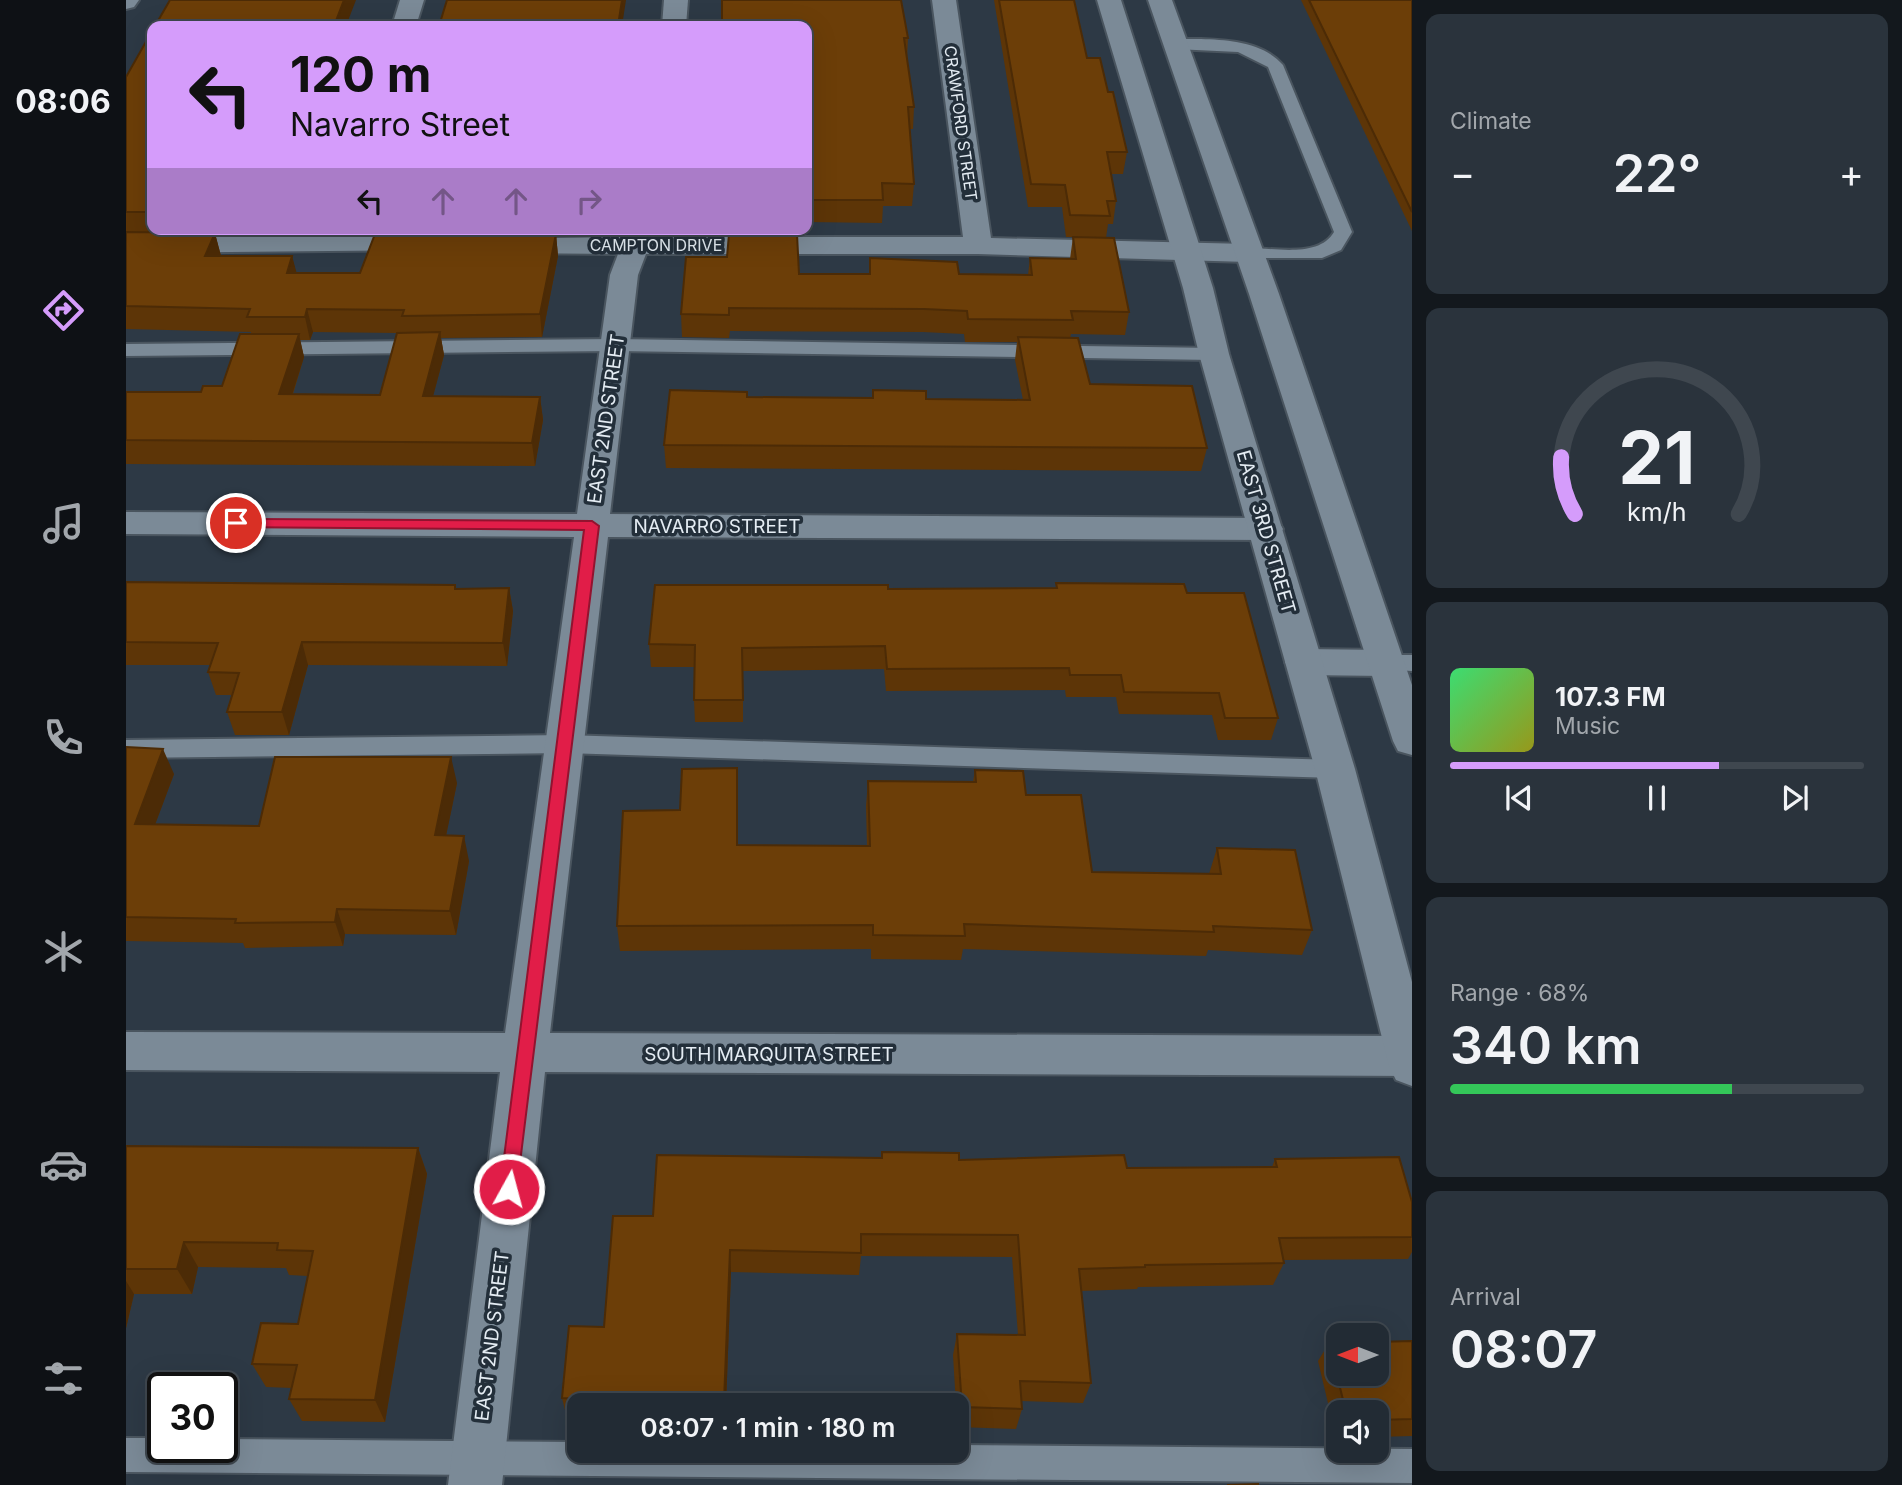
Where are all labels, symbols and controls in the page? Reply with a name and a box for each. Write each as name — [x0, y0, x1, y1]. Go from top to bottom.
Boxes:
street label: CRAWFORD STREET — [940, 44, 982, 202]
text: 120 m — [290, 45, 431, 104]
icon: left — [175, 49, 266, 140]
text: 08:06 — [15, 82, 111, 121]
text: Navarro Street — [290, 105, 510, 144]
text: Climate — [1450, 107, 1532, 135]
text: 22° — [1613, 142, 1701, 205]
text: − — [1450, 150, 1475, 196]
text: + — [1839, 150, 1864, 196]
icon: left — [351, 182, 389, 220]
icon: ahead — [424, 182, 462, 220]
icon: ahead — [497, 182, 535, 220]
icon: right — [570, 182, 608, 220]
street label: CAMPTON DRIVE — [590, 235, 722, 255]
icon: directions — [39, 286, 88, 335]
street label: EAST 2ND STREET — [583, 333, 629, 505]
text: 21 — [1618, 414, 1696, 503]
street label: EAST 3RD STREET — [1232, 448, 1300, 616]
pin — [206, 493, 266, 553]
text: km/h — [1627, 497, 1687, 527]
icon: music — [39, 499, 88, 548]
icon: arrive — [217, 504, 255, 542]
street label: NAVARRO STREET — [633, 515, 801, 538]
text: 107.3 FM — [1555, 681, 1666, 712]
text: Music — [1555, 712, 1620, 740]
icon: phone — [39, 713, 88, 762]
icon: previous — [1500, 779, 1538, 817]
icon: pause — [1638, 779, 1676, 817]
icon: next — [1776, 779, 1814, 817]
icon: climate — [39, 927, 88, 976]
text: Range · 68% — [1450, 979, 1589, 1007]
text: 340 km — [1450, 1014, 1642, 1077]
street label: SOUTH MARQUITA STREET — [644, 1043, 894, 1066]
icon: car — [39, 1140, 88, 1189]
position arrow — [472, 1152, 546, 1226]
street label: EAST 2ND STREET — [470, 1250, 514, 1422]
text: Arrival — [1450, 1283, 1521, 1311]
text: 08:07 — [1450, 1318, 1597, 1381]
north arrow — [1326, 1323, 1390, 1386]
map controls — [1326, 1323, 1389, 1463]
icon: filters — [39, 1354, 88, 1403]
speed limit sign: 30 — [147, 1372, 238, 1463]
button: sound — [1326, 1400, 1389, 1463]
text: 08:07 · 1 min · 180 m — [641, 1412, 895, 1443]

